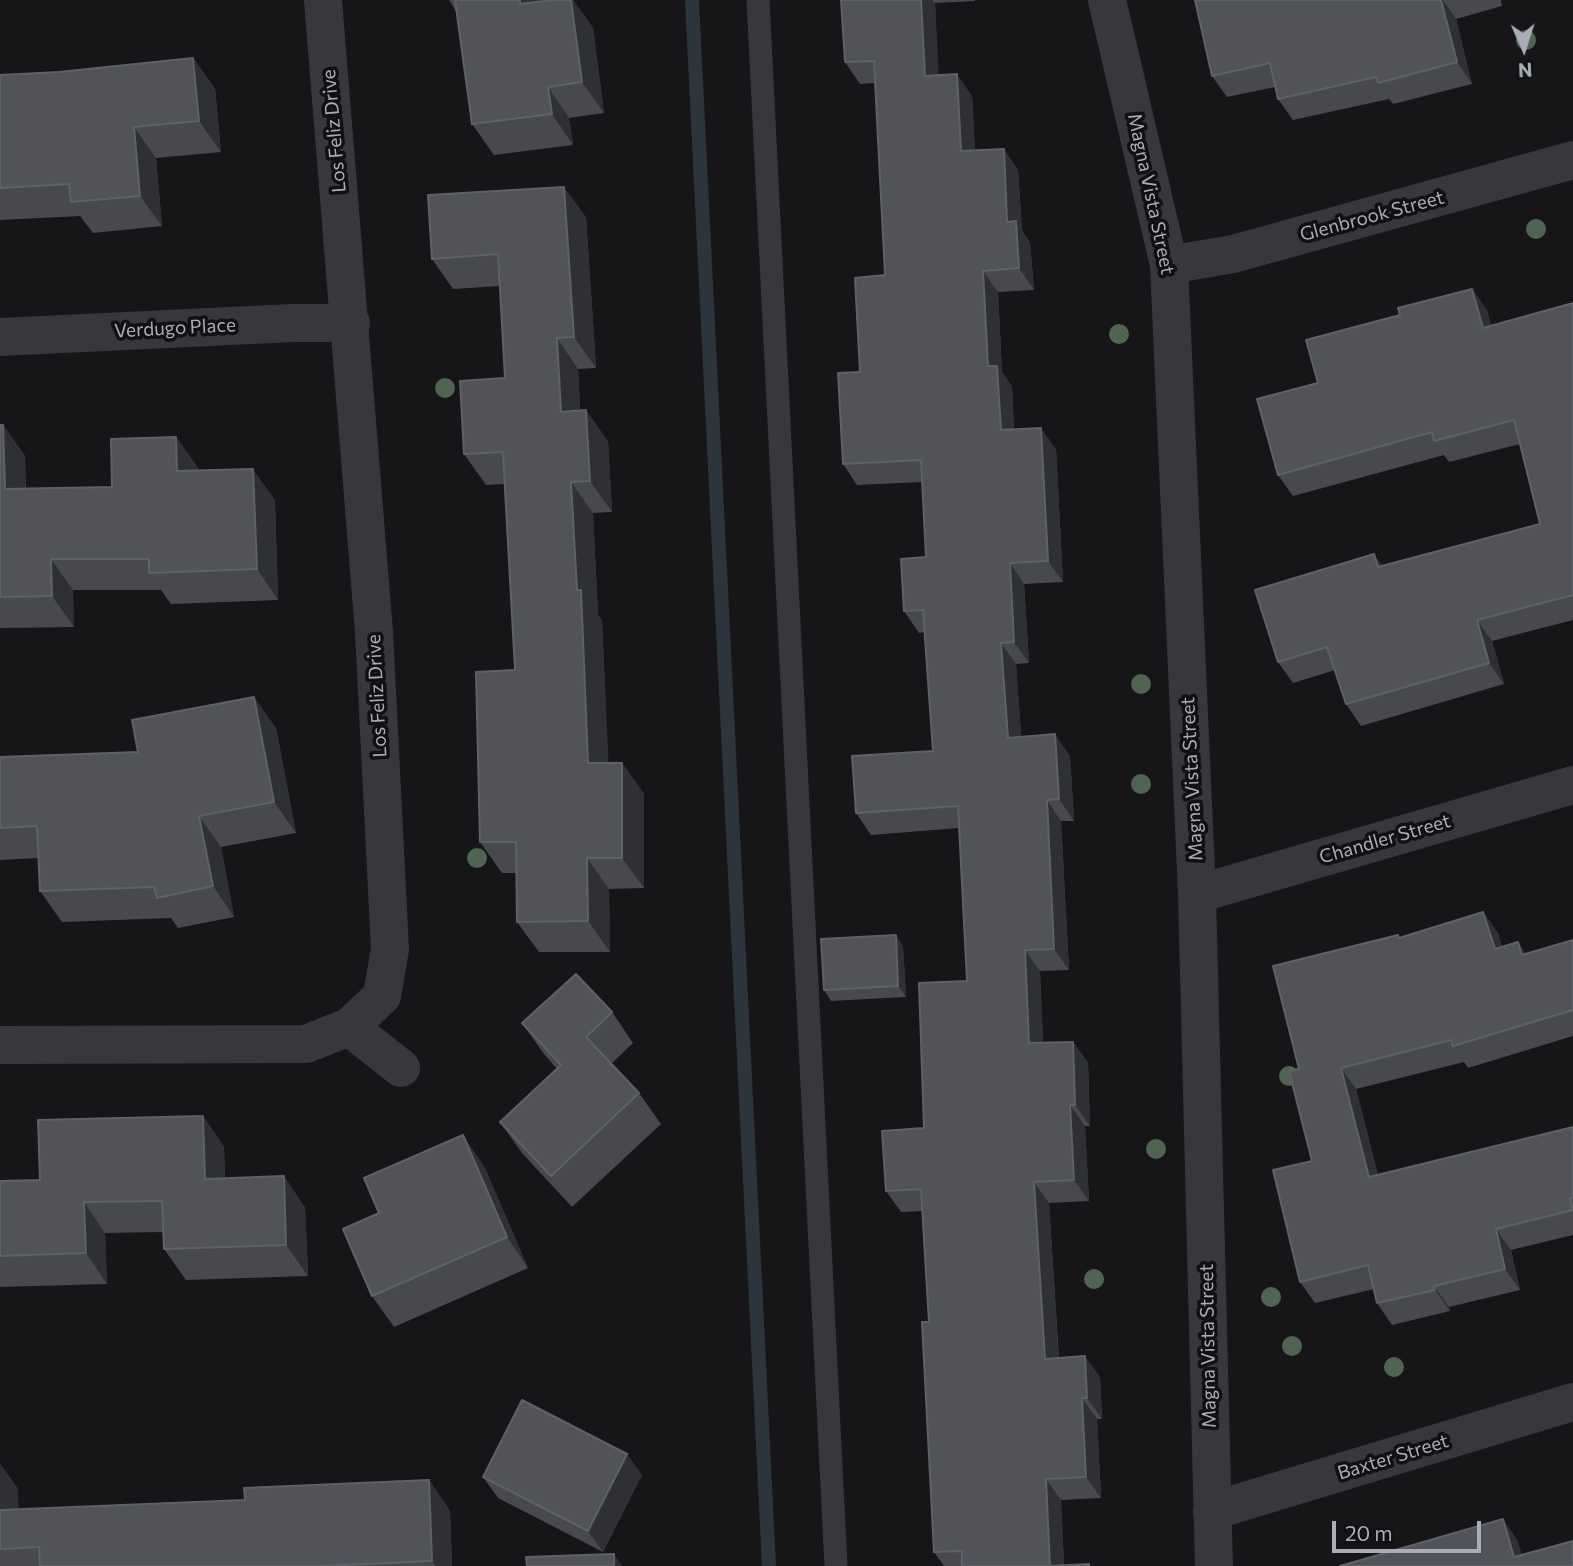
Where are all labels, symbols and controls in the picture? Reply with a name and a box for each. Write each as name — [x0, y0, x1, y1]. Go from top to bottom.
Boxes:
north arrow — [1489, 14, 1559, 84]
text: N — [1517, 59, 1533, 82]
street label: Los Feliz Drive — [317, 68, 351, 194]
street label: Magna Vista Street — [1123, 111, 1179, 277]
street label: Glenbrook Street — [1297, 186, 1447, 246]
street label: Verdugo Place — [114, 313, 236, 343]
street label: Los Feliz Drive — [362, 634, 392, 758]
street label: Magna Vista Street — [1176, 696, 1208, 862]
street label: Chandler Street — [1317, 809, 1453, 869]
street label: Magna Vista Street — [1195, 1264, 1221, 1428]
street label: Baxter Street — [1335, 1429, 1451, 1485]
scale bar — [1335, 1506, 1484, 1550]
text: 20 m — [1345, 1520, 1393, 1545]

